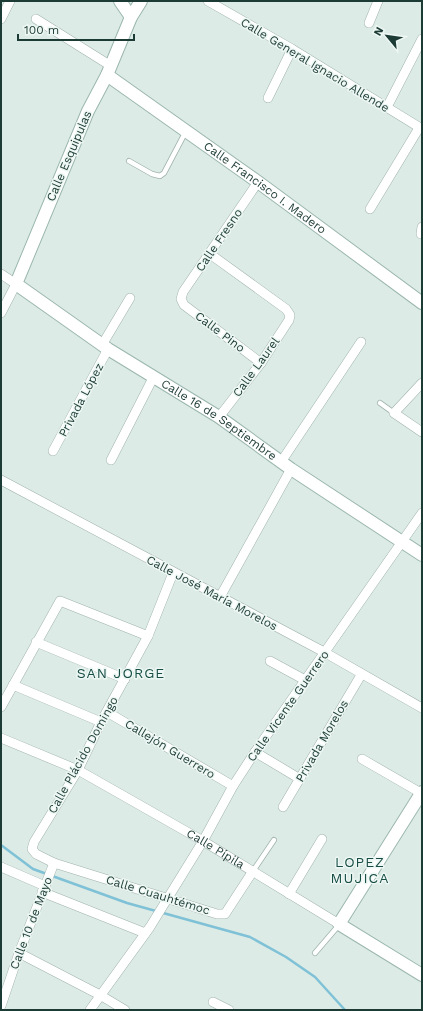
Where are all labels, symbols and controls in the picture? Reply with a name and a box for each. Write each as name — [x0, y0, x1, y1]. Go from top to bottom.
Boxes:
street label: Calle General Ignacio Allende — [238, 15, 392, 115]
scale bar — [18, 16, 134, 42]
north arrow — [367, 16, 407, 56]
text: 100 m — [24, 23, 59, 37]
text: N — [371, 25, 386, 38]
street label: Calle Esquipulas — [44, 109, 94, 203]
street label: Calle Francisco I. Madero — [201, 139, 329, 237]
street label: Calle Fresno — [193, 206, 245, 274]
street label: Calle Pino — [192, 309, 248, 355]
street label: Calle Laurel — [230, 334, 282, 399]
street label: Privada López — [56, 361, 106, 439]
street label: Calle 16 de Septiembre — [159, 376, 279, 463]
street label: Calle José María Morelos — [144, 553, 280, 633]
street label: Calle Vicente Guerrero — [244, 648, 332, 764]
district label: SAN JORGE — [77, 665, 165, 681]
street label: Calle Plácido Domingo — [45, 694, 121, 816]
street label: Privada Morelos — [293, 697, 351, 785]
street label: Callejón Guerrero — [122, 717, 218, 781]
street label: Calle Pípila — [184, 826, 247, 872]
district label: LOPEZ MUJICA — [331, 854, 389, 886]
street label: Calle Cuauhtémoc — [104, 873, 212, 918]
street label: Calle 10 de Mayo — [7, 875, 55, 971]

